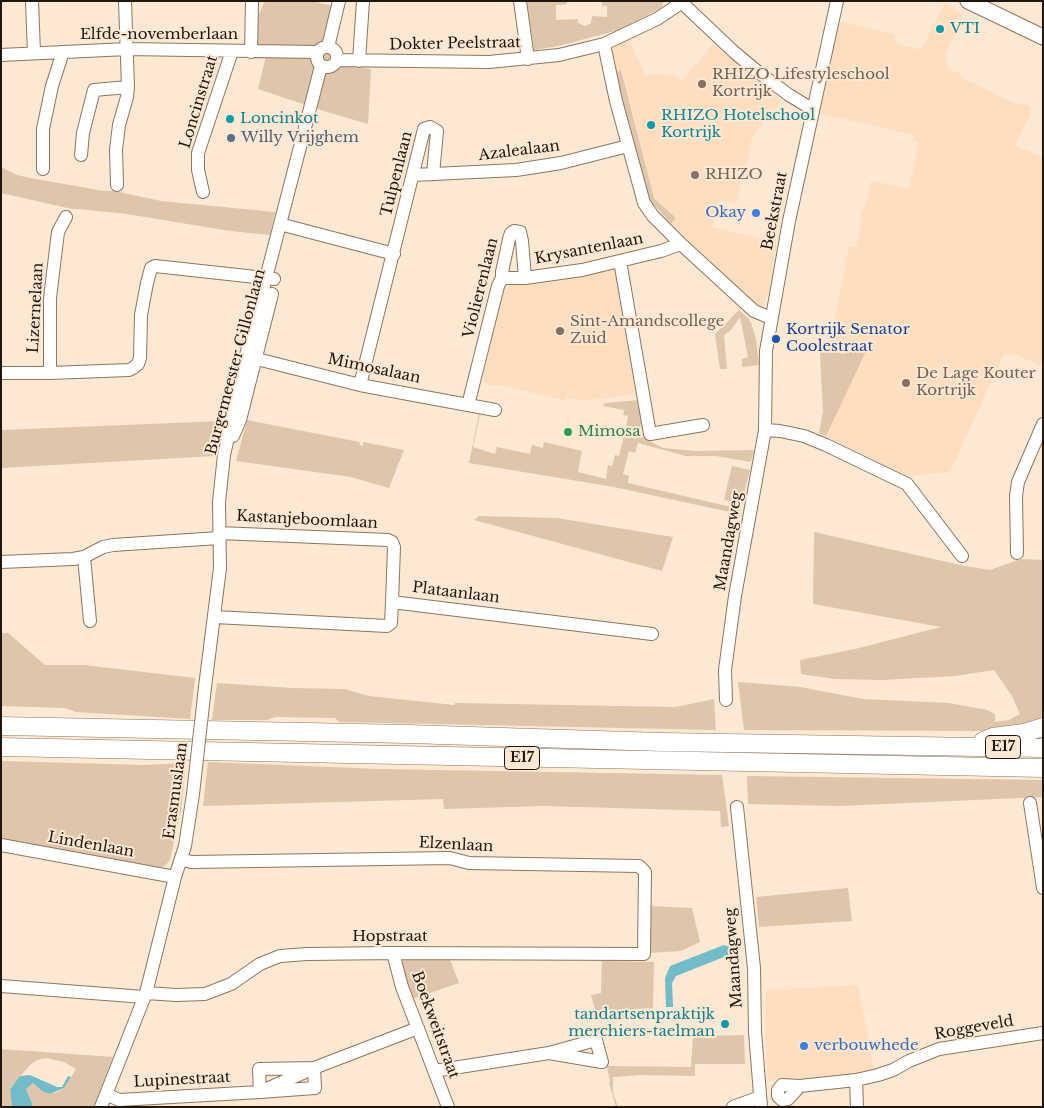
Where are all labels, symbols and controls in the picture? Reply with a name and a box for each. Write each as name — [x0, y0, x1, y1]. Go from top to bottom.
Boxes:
place label: VTI — [950, 20, 980, 38]
marker: VTI — [934, 23, 946, 35]
street label: Elfde-novemberlaan — [80, 26, 238, 44]
street label: Dokter Peelstraat — [389, 34, 521, 54]
street label: Loncinstraat — [176, 53, 222, 151]
place label: RHIZO Lifestyleschool Kortrijk — [712, 66, 890, 101]
marker: RHIZO Lifestyleschool Kortrijk — [696, 78, 708, 90]
place label: RHIZO Hotelschool Kortrijk — [661, 107, 815, 142]
place label: Loncinkot — [240, 110, 319, 128]
marker: Loncinkot — [224, 113, 236, 125]
marker: RHIZO Hotelschool Kortrijk — [645, 119, 657, 131]
place label: Willy Vrijghem — [241, 129, 359, 147]
street label: Tulpenlaan — [378, 130, 416, 218]
marker: Willy Vrijghem — [225, 132, 237, 144]
street label: Azalealaan — [477, 137, 561, 165]
place label: RHIZO — [705, 166, 763, 184]
marker: RHIZO — [689, 169, 701, 181]
street label: Beekstraat — [759, 170, 791, 252]
place label: Okay — [705, 204, 746, 222]
marker: Okay — [750, 207, 762, 219]
street label: Krysantenlaan — [533, 230, 645, 268]
street label: Violierenlaan — [460, 236, 502, 340]
street label: Lizernelaan — [25, 262, 47, 354]
street label: Burgemeester Gillonlaan — [202, 267, 270, 457]
place label: Sint-Amandscollege Zuid — [570, 313, 724, 348]
place label: Kortrijk Senator Coolestraat — [786, 321, 910, 356]
marker: Sint-Amandscollege Zuid — [554, 325, 566, 337]
marker: Kortrijk Senator Coolestraat — [770, 333, 782, 345]
street label: Mimosalaan — [326, 350, 422, 388]
place label: De Lage Kouter Kortrijk — [916, 365, 1036, 400]
marker: De Lage Kouter Kortrijk — [900, 377, 912, 389]
place label: Mimosa — [578, 423, 640, 441]
marker: Mimosa — [562, 426, 574, 438]
street label: Maandagweg — [711, 490, 747, 592]
street label: Kastanjeboomlaan — [236, 507, 378, 533]
street label: Plataanlaan — [411, 579, 501, 607]
road number: E17 — [986, 736, 1020, 759]
street label: Erasmuslaan — [160, 741, 192, 841]
road number: E17 — [504, 746, 540, 770]
street label: Lindenlaan — [46, 829, 136, 861]
street label: Elzenlaan — [418, 834, 494, 856]
street label: Maandagweg — [722, 907, 746, 1009]
street label: Hopstraat — [352, 928, 428, 946]
street label: Boekweitstraat — [407, 969, 463, 1081]
place label: tandartsenpraktijk merchiers-taelman — [568, 1006, 715, 1041]
street label: Roggeveld — [933, 1012, 1015, 1044]
marker: tandartsenpraktijk merchiers-taelman — [719, 1018, 731, 1030]
place label: verbouwhede — [814, 1037, 919, 1055]
marker: verbouwhede — [798, 1040, 810, 1052]
street label: Lupinestraat — [133, 1068, 231, 1092]

